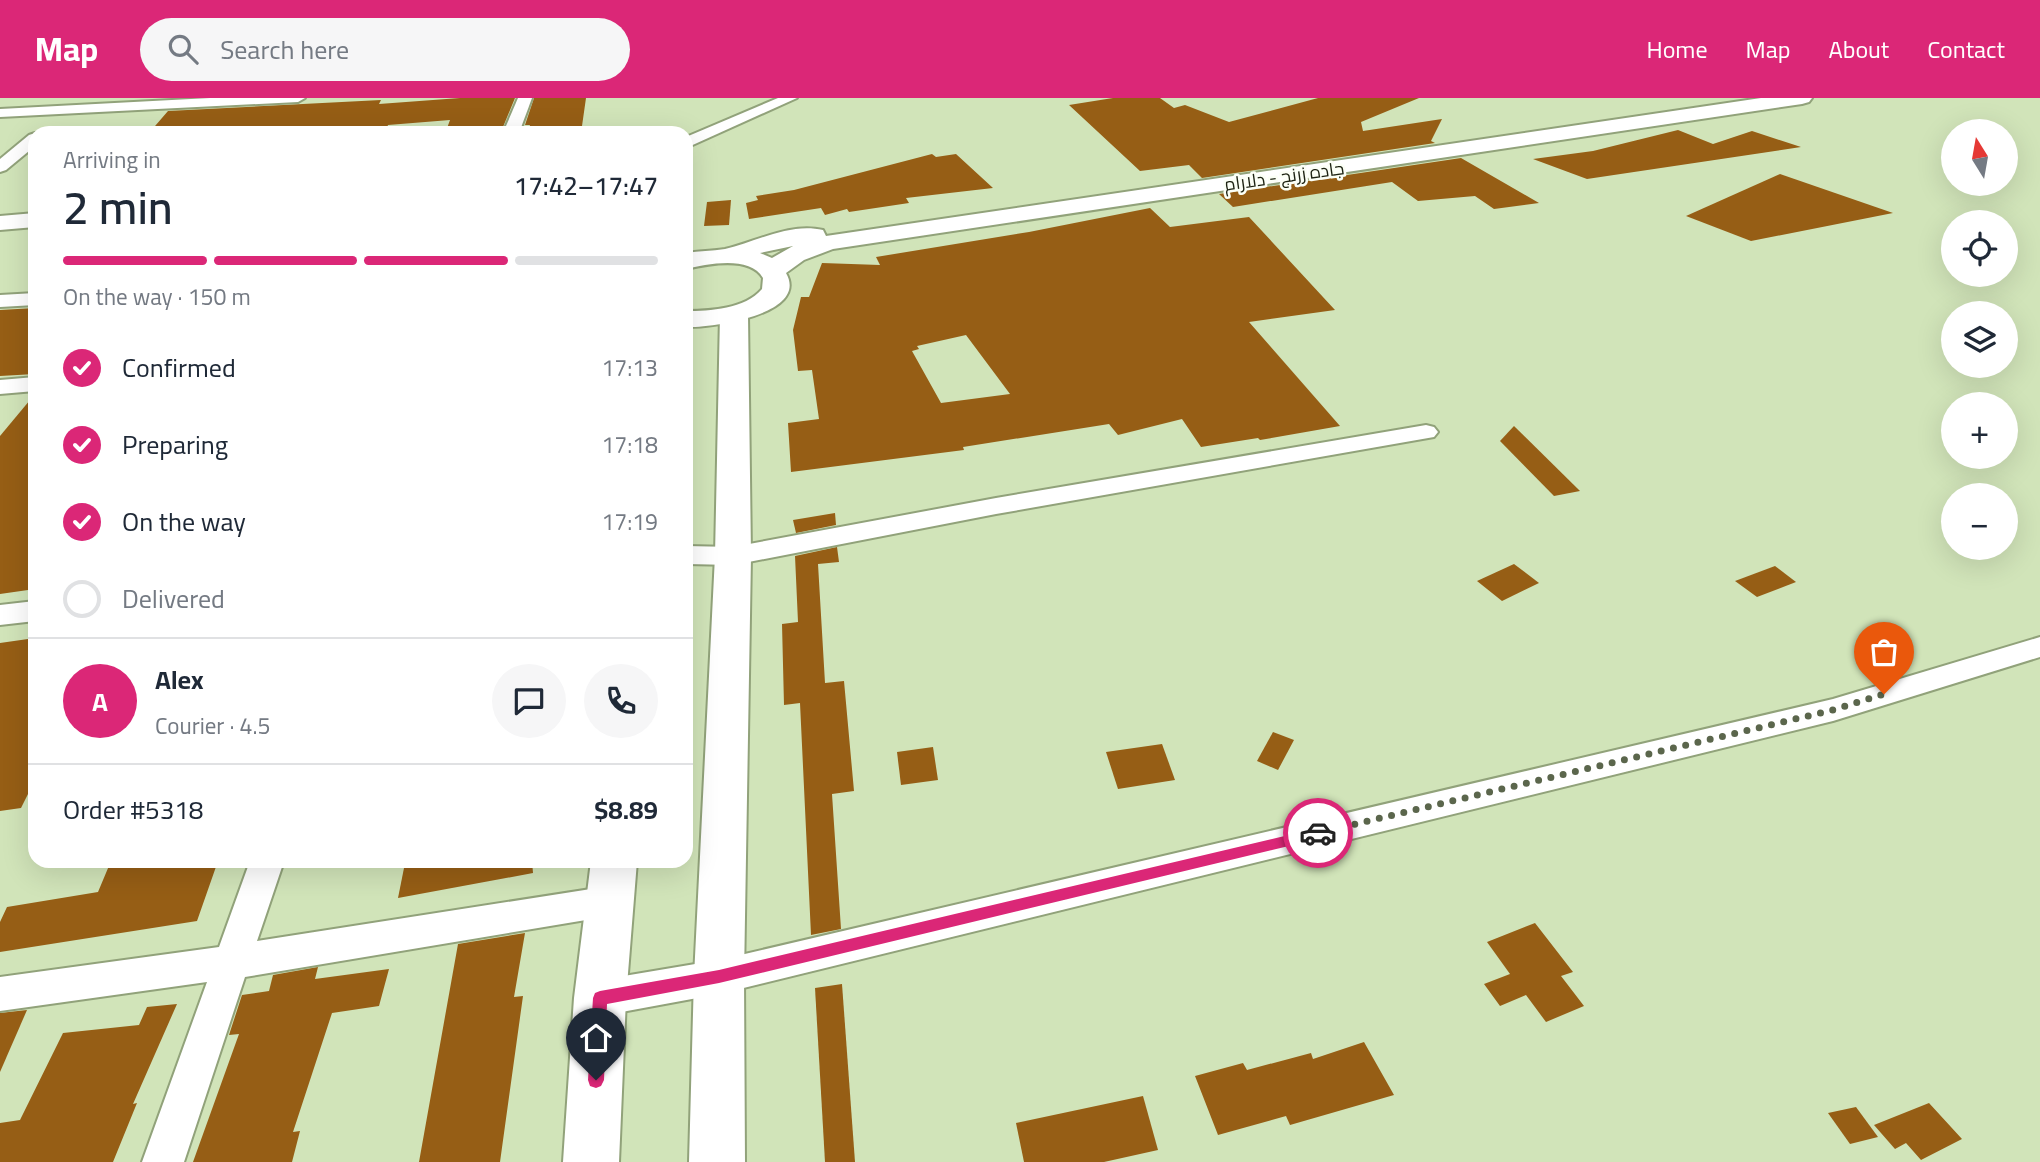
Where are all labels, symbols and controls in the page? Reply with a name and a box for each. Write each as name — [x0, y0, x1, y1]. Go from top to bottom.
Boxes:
text: Map — [35, 18, 98, 80]
search box — [140, 18, 630, 81]
text: Search here — [220, 25, 349, 74]
text: Home — [1647, 27, 1708, 72]
text: Map — [1746, 27, 1790, 72]
text: About — [1828, 27, 1889, 72]
text: Contact — [1927, 27, 2005, 72]
icon: search — [164, 30, 202, 68]
north arrow — [1941, 119, 2018, 196]
map controls — [1941, 119, 2018, 560]
text: Arriving in — [63, 138, 161, 181]
street label: جاده زرنج - دلارام — [1222, 151, 1346, 201]
text: 17:42–17:47 — [514, 161, 658, 210]
text: 2 min — [63, 164, 173, 250]
button: locate — [1941, 210, 2018, 287]
text: On the way · 150 m — [63, 275, 251, 318]
button: layers — [1941, 301, 2018, 378]
text: Confirmed — [122, 343, 236, 392]
text: 17:13 — [601, 346, 658, 389]
icon: check — [63, 349, 101, 387]
button: + — [1941, 392, 2018, 469]
text: Preparing — [122, 420, 228, 469]
text: 17:18 — [601, 423, 658, 466]
icon: check — [63, 426, 101, 464]
button: − — [1941, 483, 2018, 560]
text: On the way — [122, 497, 246, 546]
text: 17:19 — [601, 500, 658, 543]
icon: check — [63, 503, 101, 541]
text: Delivered — [122, 574, 225, 623]
pin — [1854, 622, 1914, 694]
icon: bag — [1865, 633, 1903, 671]
text: Alex — [155, 655, 204, 704]
button: chat — [492, 664, 566, 738]
button: phone — [584, 664, 658, 738]
text: A — [92, 677, 108, 726]
text: Courier · 4.5 — [155, 704, 270, 747]
text: Order #5318 — [63, 785, 203, 834]
text: $8.89 — [594, 785, 658, 834]
courier — [1283, 798, 1353, 868]
icon: car — [1299, 814, 1337, 852]
pin — [566, 1008, 626, 1080]
icon: home — [577, 1019, 615, 1057]

